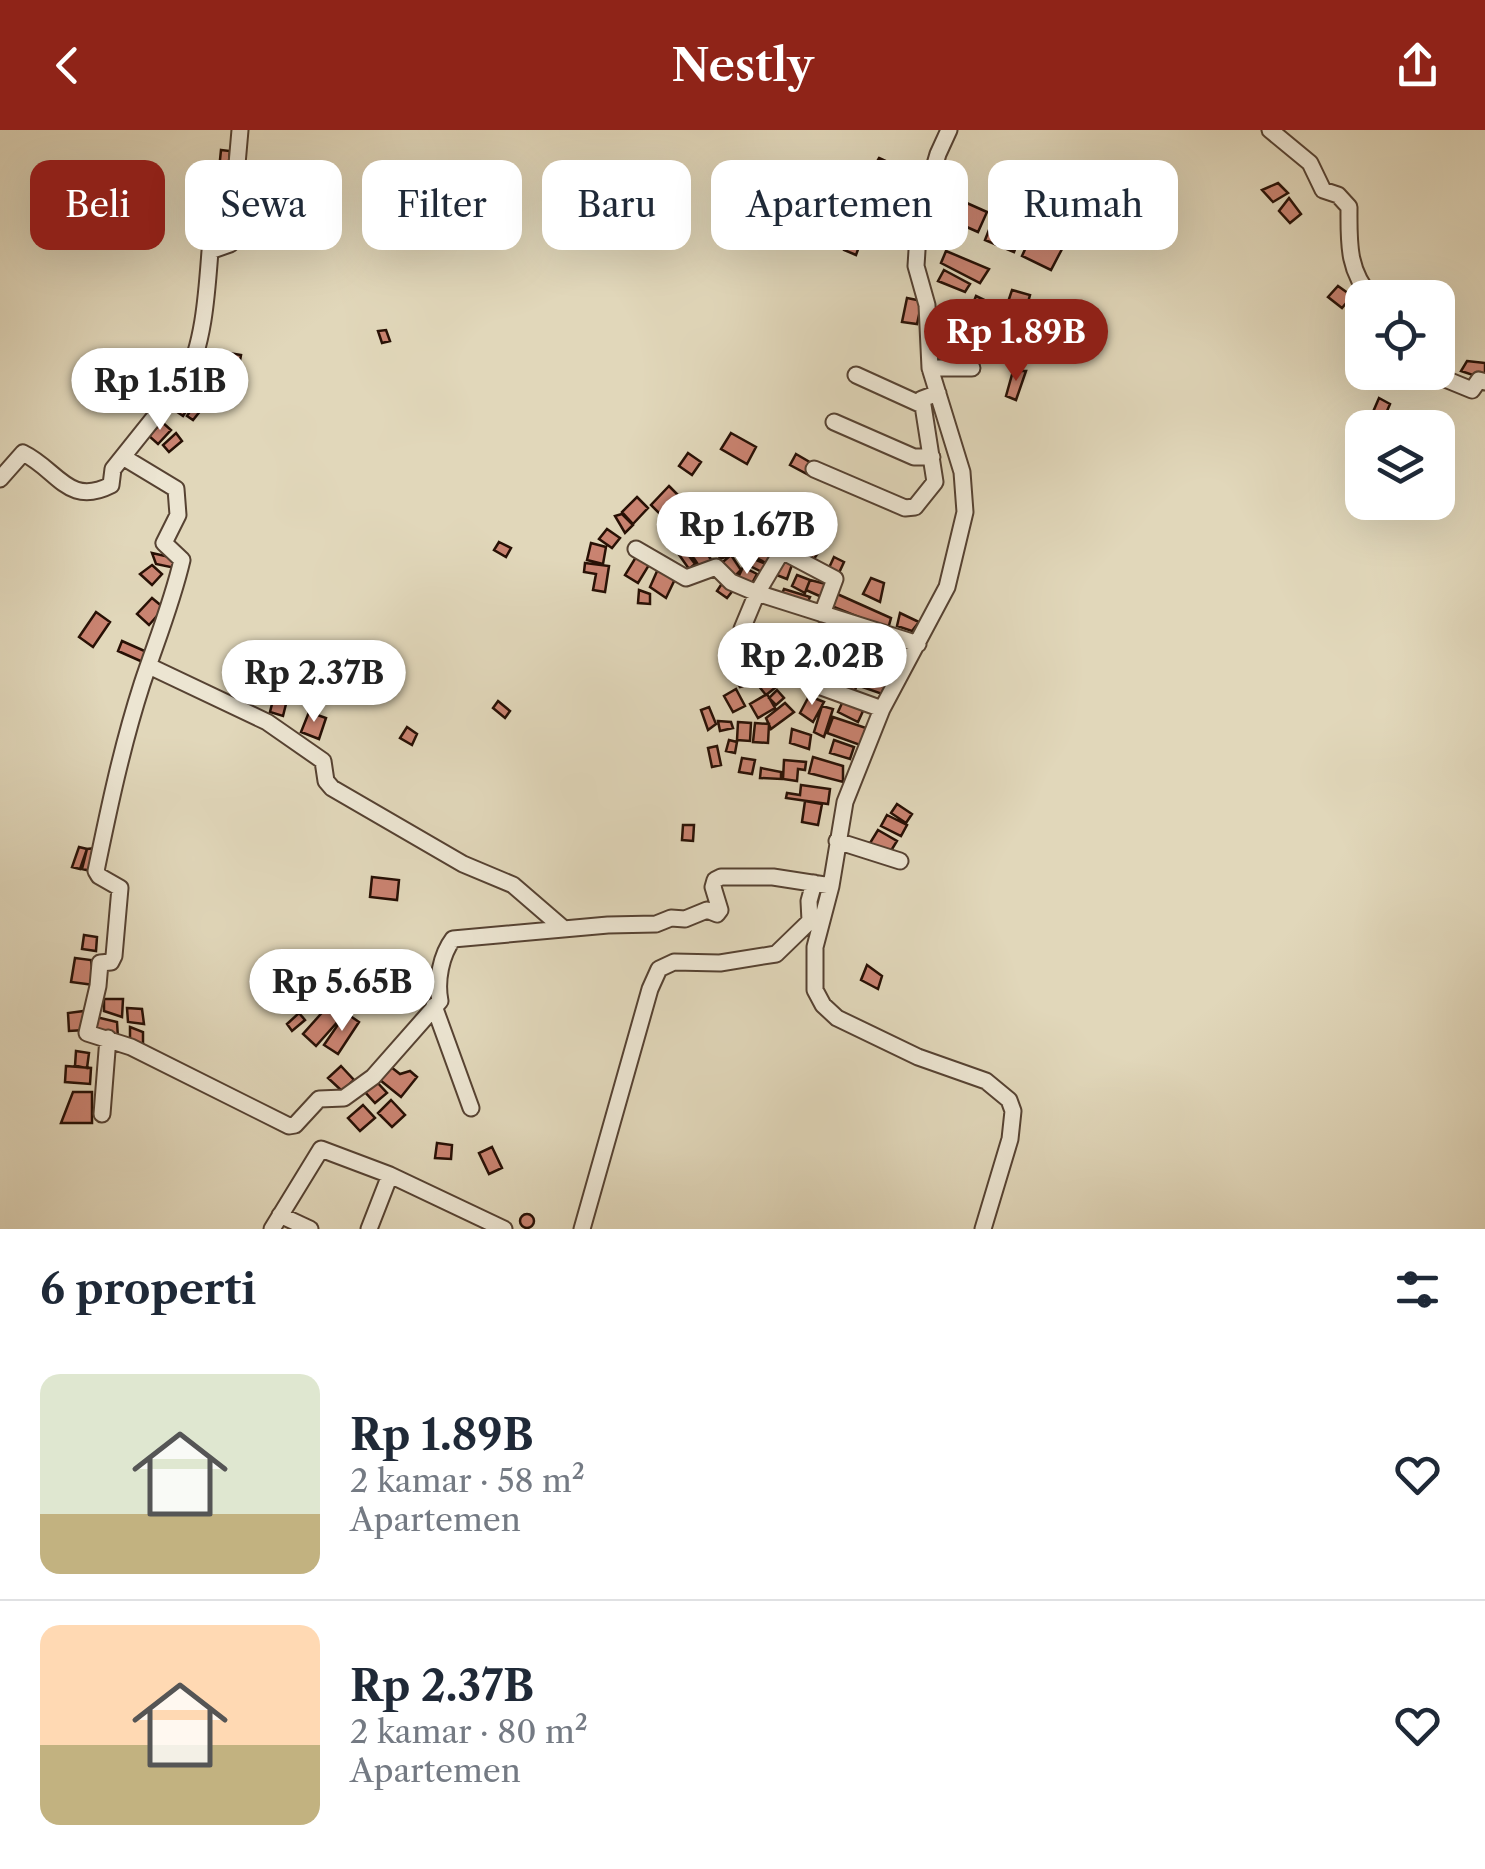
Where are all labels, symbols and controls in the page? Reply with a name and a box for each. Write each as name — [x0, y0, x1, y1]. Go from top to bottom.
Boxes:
text: Nestly — [671, 37, 814, 93]
icon: back — [40, 38, 95, 93]
icon: share — [1390, 38, 1445, 93]
chip: Beli — [30, 160, 165, 250]
chip: Sewa — [185, 160, 342, 250]
chip: Filter — [362, 160, 522, 250]
chip: Baru — [542, 160, 691, 250]
chip: Apartemen — [711, 160, 968, 250]
chip: Rumah — [988, 160, 1178, 250]
map controls — [1345, 280, 1455, 520]
button: locate — [1345, 280, 1455, 390]
pin: Rp 1.89B — [913, 299, 1119, 384]
text: Rp 1.89B — [946, 312, 1086, 351]
pin: Rp 1.51B — [57, 348, 263, 433]
text: Rp 1.51B — [93, 361, 227, 400]
button: layers — [1345, 410, 1455, 520]
pin: Rp 1.67B — [644, 492, 850, 577]
text: Rp 1.67B — [679, 505, 815, 544]
pin: Rp 2.02B — [709, 623, 915, 708]
text: Rp 2.02B — [740, 636, 884, 675]
pin: Rp 2.37B — [211, 640, 417, 725]
text: Rp 2.37B — [244, 653, 384, 692]
pin: Rp 5.65B — [239, 949, 445, 1034]
text: Rp 5.65B — [271, 962, 413, 1001]
icon: filters — [1390, 1262, 1445, 1317]
text: 6 properti — [40, 1263, 256, 1315]
text: Rp 1.89B — [350, 1409, 534, 1461]
icon: home — [120, 1414, 240, 1534]
icon: heart — [1390, 1447, 1445, 1502]
text: 2 kamar · 58 m² — [350, 1461, 585, 1500]
text: Apartemen — [350, 1500, 521, 1539]
text: Rp 2.37B — [350, 1660, 534, 1712]
icon: home — [120, 1665, 240, 1785]
icon: heart — [1390, 1698, 1445, 1753]
text: 2 kamar · 80 m² — [350, 1712, 588, 1751]
text: Apartemen — [350, 1751, 521, 1790]

